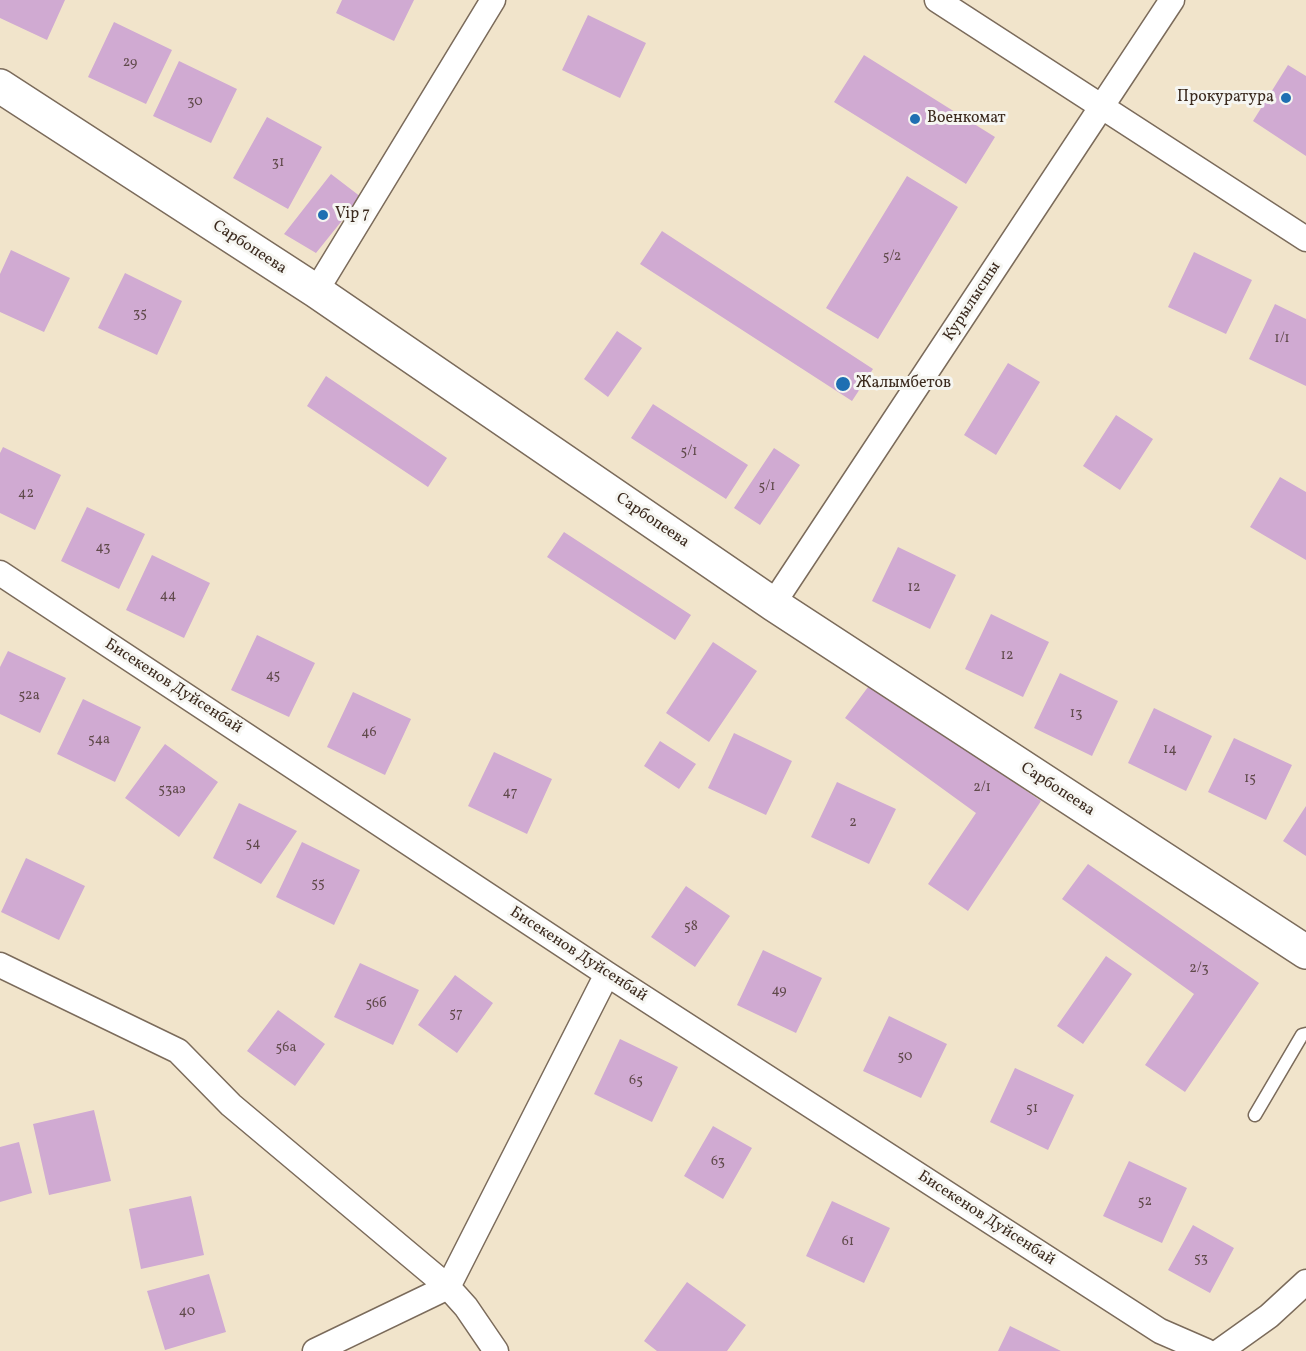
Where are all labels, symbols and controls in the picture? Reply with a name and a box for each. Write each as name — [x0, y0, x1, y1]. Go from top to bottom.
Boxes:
house number: 29 — [123, 55, 137, 71]
place label: Прокуратура — [1177, 88, 1274, 108]
marker: Прокуратура — [1279, 91, 1293, 105]
house number: 30 — [187, 94, 203, 110]
place label: Военкомат — [927, 109, 1006, 129]
marker: Военкомат — [908, 112, 922, 126]
house number: 31 — [272, 155, 284, 171]
place label: Vip 7 — [335, 205, 370, 225]
marker: Vip 7 — [316, 208, 330, 222]
street label: Сарбопеева — [208, 217, 290, 279]
house number: 5/2 — [883, 249, 901, 265]
street label: Курылысшы — [940, 259, 1006, 345]
house number: 35 — [133, 306, 147, 322]
house number: 1/1 — [1274, 331, 1290, 347]
place label: Жалымбетов — [856, 374, 951, 394]
marker: Жалымбетов — [834, 375, 852, 393]
house number: 5/1 — [681, 444, 697, 460]
house number: 5/1 — [759, 479, 775, 495]
house number: 42 — [18, 486, 34, 502]
street label: Сарбопеева — [612, 489, 692, 553]
house number: 43 — [96, 540, 110, 556]
house number: 12 — [908, 580, 920, 596]
house number: 44 — [160, 588, 176, 604]
street label: Бисекенов Дуйсенбай — [101, 635, 245, 739]
house number: 12 — [1001, 648, 1013, 664]
house number: 45 — [266, 668, 280, 684]
house number: 52а — [18, 688, 40, 704]
house number: 13 — [1070, 706, 1082, 722]
house number: 46 — [361, 725, 377, 741]
house number: 54а — [88, 732, 110, 748]
house number: 14 — [1163, 742, 1177, 758]
street label: Сарбопеева — [1016, 759, 1098, 821]
house number: 15 — [1244, 771, 1256, 787]
house number: 2/1 — [973, 780, 991, 796]
house number: 53аэ — [158, 782, 186, 798]
house number: 47 — [502, 785, 518, 801]
house number: 2 — [849, 815, 857, 831]
house number: 54 — [245, 836, 261, 852]
house number: 55 — [311, 876, 325, 892]
street label: Бисекенов Дуйсенбай — [506, 903, 650, 1007]
house number: 58 — [684, 919, 698, 935]
house number: 2/3 — [1189, 961, 1209, 977]
house number: 49 — [771, 983, 787, 999]
house number: 56б — [365, 996, 387, 1012]
house number: 57 — [449, 1006, 463, 1022]
house number: 56а — [276, 1040, 296, 1056]
house number: 50 — [898, 1049, 912, 1065]
house number: 65 — [629, 1073, 643, 1089]
house number: 51 — [1026, 1101, 1038, 1117]
house number: 63 — [711, 1154, 725, 1170]
street label: Бисекенов Дуйсенбай — [914, 1167, 1058, 1271]
house number: 52 — [1138, 1194, 1152, 1210]
house number: 61 — [842, 1234, 854, 1250]
house number: 53 — [1194, 1251, 1208, 1267]
house number: 40 — [179, 1304, 195, 1320]

